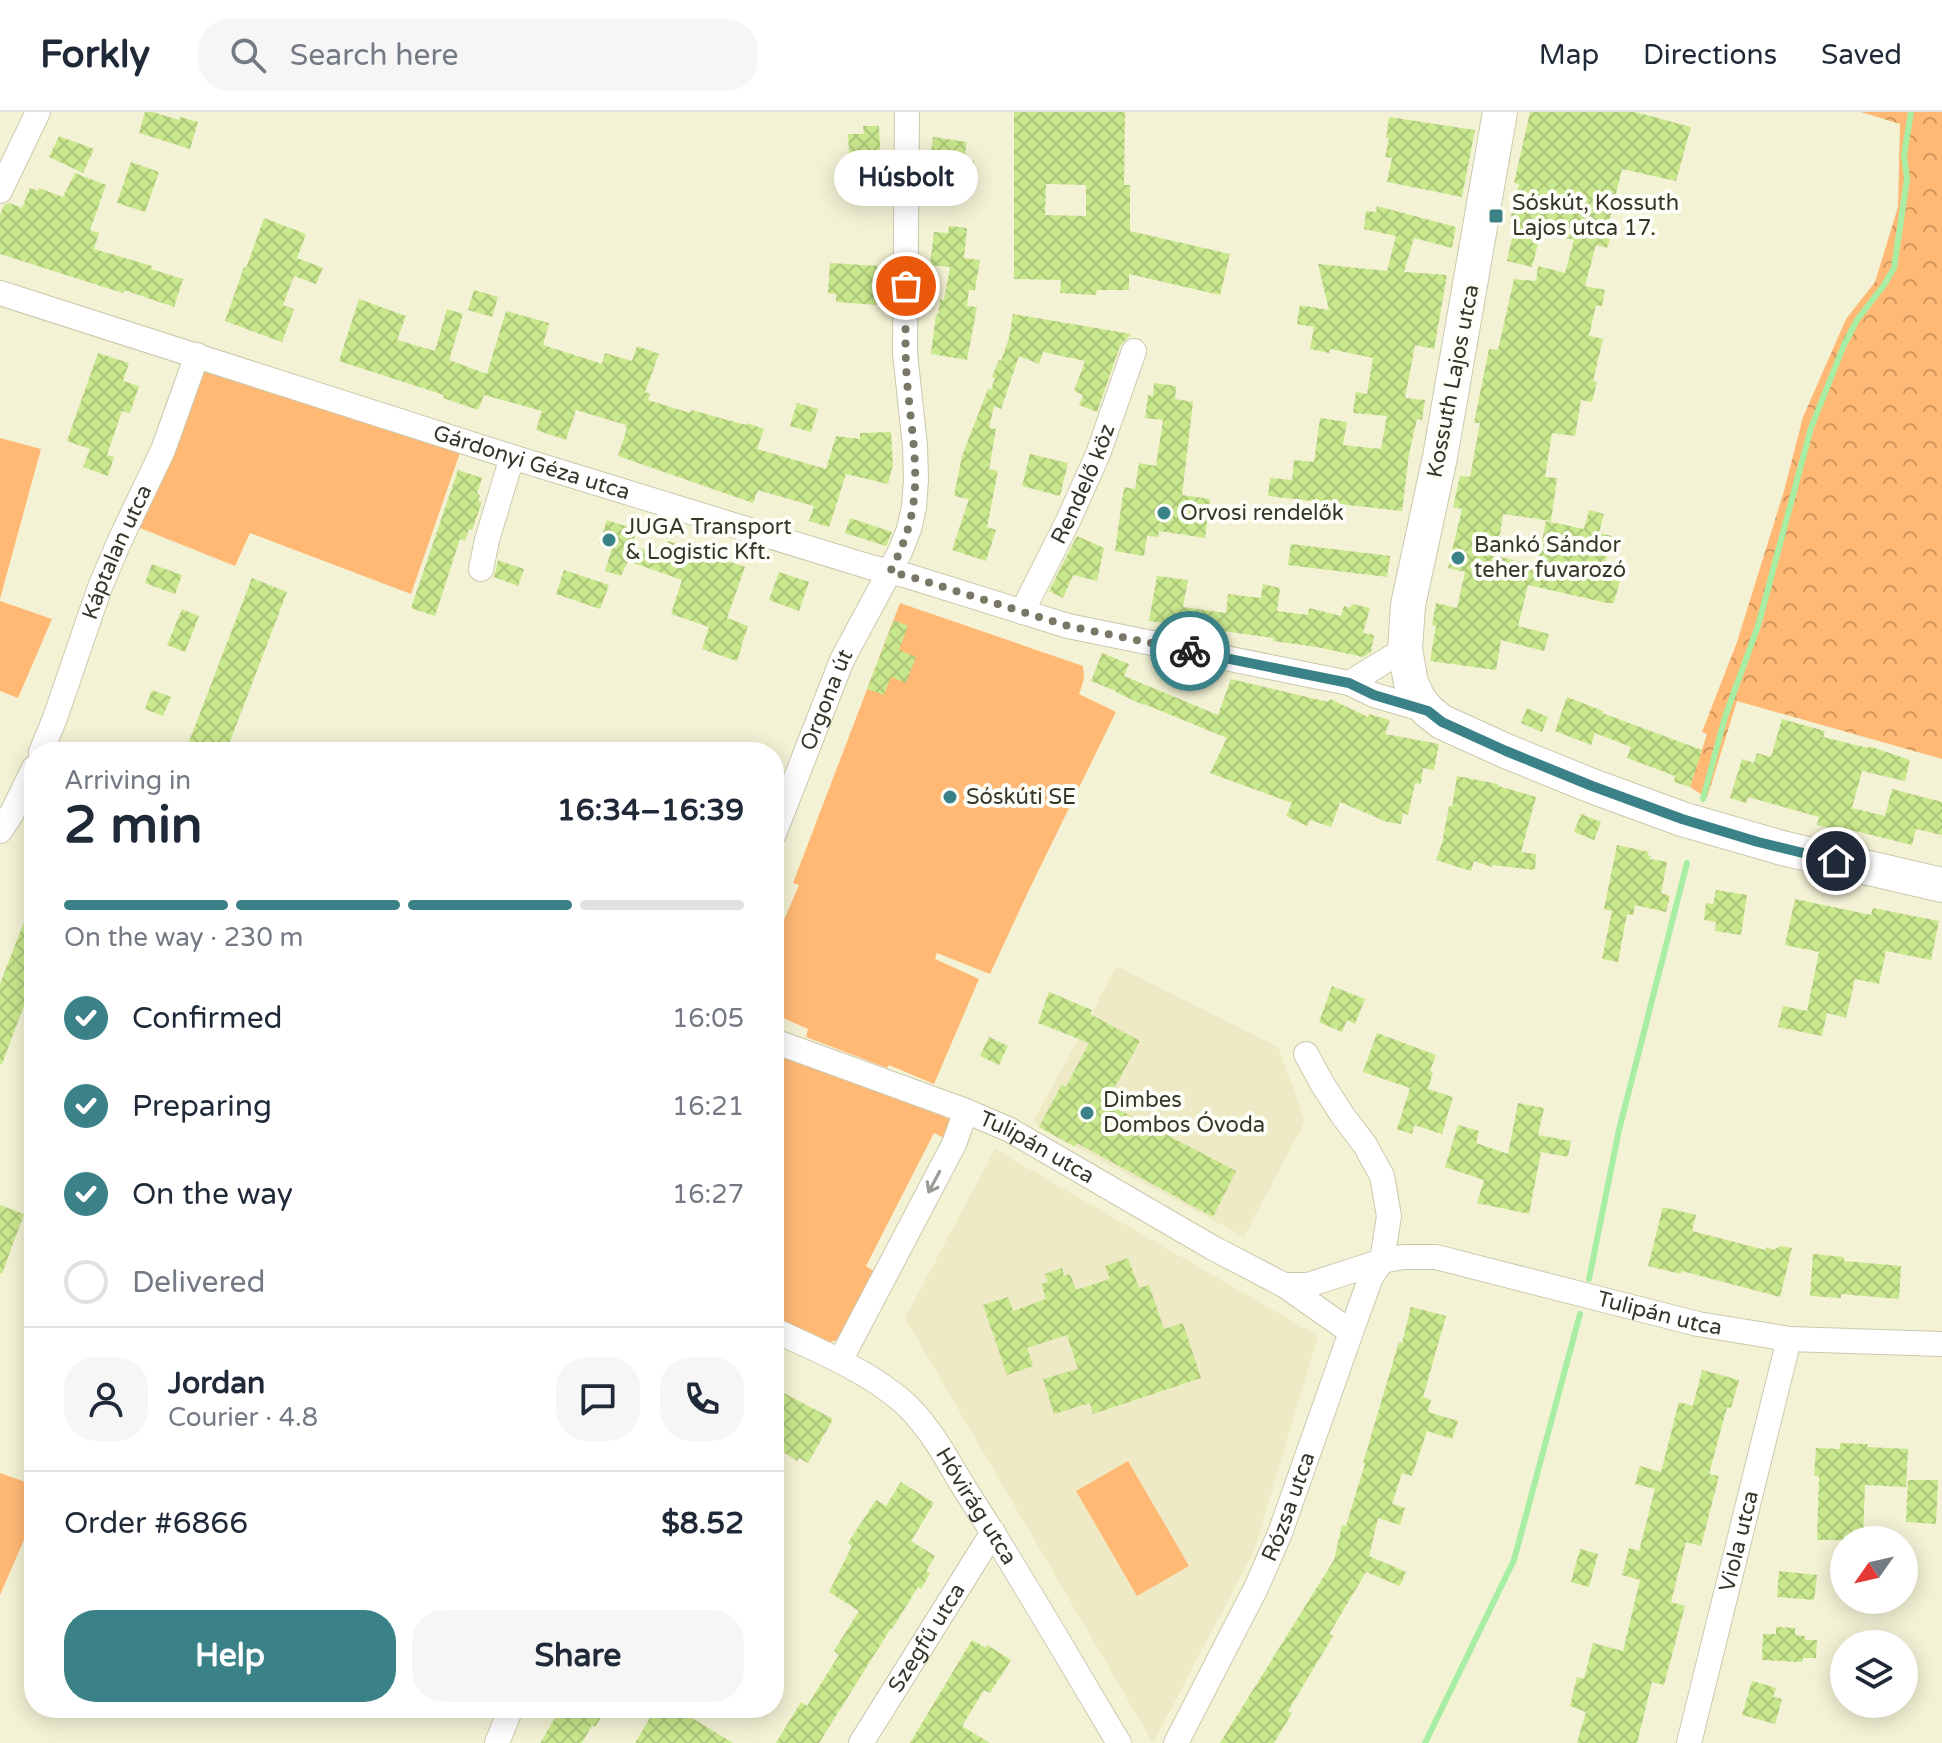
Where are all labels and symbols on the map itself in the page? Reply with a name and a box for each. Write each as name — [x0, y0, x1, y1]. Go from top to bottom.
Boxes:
callout: Húsbolt — [834, 150, 978, 206]
place label: Sóskút, Kossuth Lajos utca 17. — [1512, 190, 1679, 241]
marker: Sóskút, Kossuth Lajos utca 17. — [1487, 207, 1505, 225]
pin — [872, 252, 940, 320]
street label: Kossuth Lajos utca — [1422, 282, 1484, 480]
street label: Gárdonyi Géza utca — [430, 420, 633, 505]
street label: Rendelő köz — [1045, 420, 1120, 549]
street label: Káptalan utca — [77, 480, 158, 623]
place label: Orvosi rendelők — [1180, 500, 1344, 526]
marker: Orvosi rendelők — [1155, 504, 1173, 522]
place label: JUGA Transport & Logistic Kft. — [625, 514, 792, 565]
marker: JUGA Transport & Logistic Kft. — [600, 531, 618, 549]
place label: Bankó Sándor teher fuvarozó — [1474, 532, 1626, 583]
marker: Bankó Sándor teher fuvarozó — [1449, 549, 1467, 567]
courier — [1150, 611, 1230, 691]
street label: Orgona út — [795, 645, 858, 754]
place label: Sóskúti SE — [966, 784, 1076, 810]
marker: Sóskúti SE — [941, 788, 959, 806]
pin — [1802, 827, 1870, 895]
place label: Dimbes Dombos Óvoda — [1103, 1087, 1265, 1138]
marker: Dimbes Dombos Óvoda — [1078, 1104, 1096, 1122]
street label: Tulipán utca — [975, 1105, 1099, 1189]
one-way arrow — [926, 1170, 942, 1194]
street label: Tulipán utca — [1594, 1286, 1724, 1341]
street label: Hóvirág utca — [930, 1443, 1022, 1569]
street label: Rózsa utca — [1256, 1449, 1321, 1565]
street label: Viola utca — [1714, 1488, 1764, 1594]
north arrow — [1830, 1526, 1918, 1614]
street label: Szegfű utca — [883, 1578, 971, 1697]

